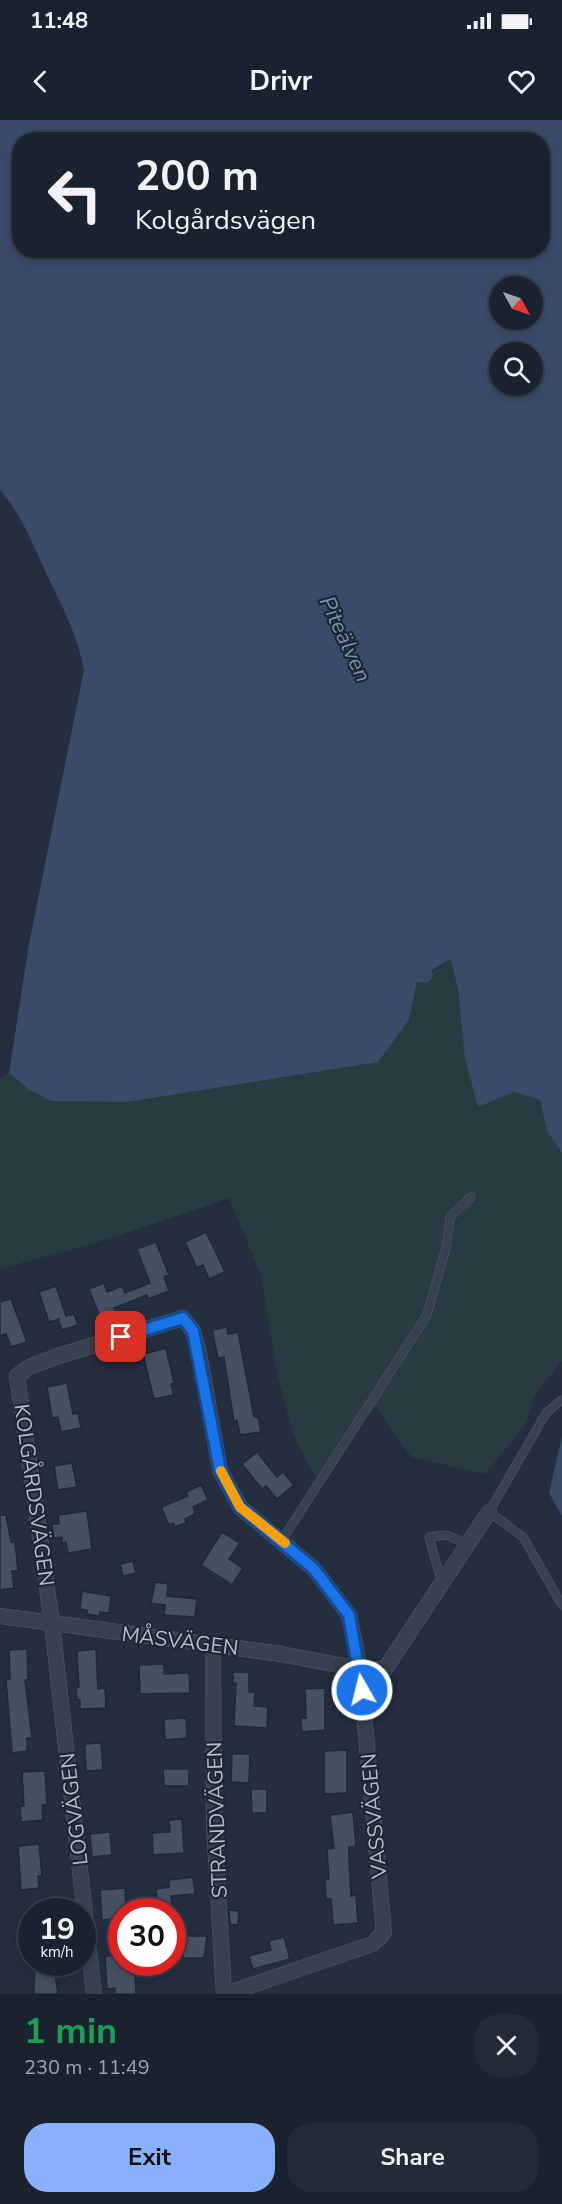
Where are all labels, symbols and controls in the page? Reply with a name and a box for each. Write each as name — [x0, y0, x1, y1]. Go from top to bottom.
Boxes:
text: 11:48 — [30, 6, 88, 36]
text: Drivr — [250, 63, 312, 100]
icon: back — [24, 65, 57, 98]
icon: heart — [505, 65, 538, 98]
text: 200 m — [135, 148, 259, 205]
icon: left — [36, 156, 114, 234]
text: Kolgårdsvägen — [135, 202, 316, 239]
north arrow — [489, 276, 543, 330]
map controls — [489, 276, 543, 396]
button: search — [489, 342, 543, 396]
water label: Piteälven — [312, 591, 378, 687]
pin — [95, 1311, 146, 1362]
icon: arrive — [104, 1320, 137, 1353]
street label: KOLGÅRDSVÄGEN — [7, 1402, 62, 1588]
street label: MÅSVÄGEN — [120, 1619, 240, 1662]
position arrow — [330, 1658, 394, 1722]
street label: STRANDVÄGEN — [200, 1741, 234, 1899]
street label: LOGVÄGEN — [53, 1751, 95, 1867]
street label: VASSVÄGEN — [355, 1752, 394, 1881]
speed limit sign: 30 — [108, 1898, 186, 1976]
text: 19 — [39, 1909, 75, 1950]
text: km/h — [40, 1942, 74, 1962]
text: 1 min — [24, 2007, 117, 2056]
button: close — [475, 2014, 538, 2077]
text: 230 m · 11:49 — [24, 2054, 150, 2081]
button: Exit — [24, 2123, 275, 2192]
button: Share — [287, 2123, 538, 2192]

